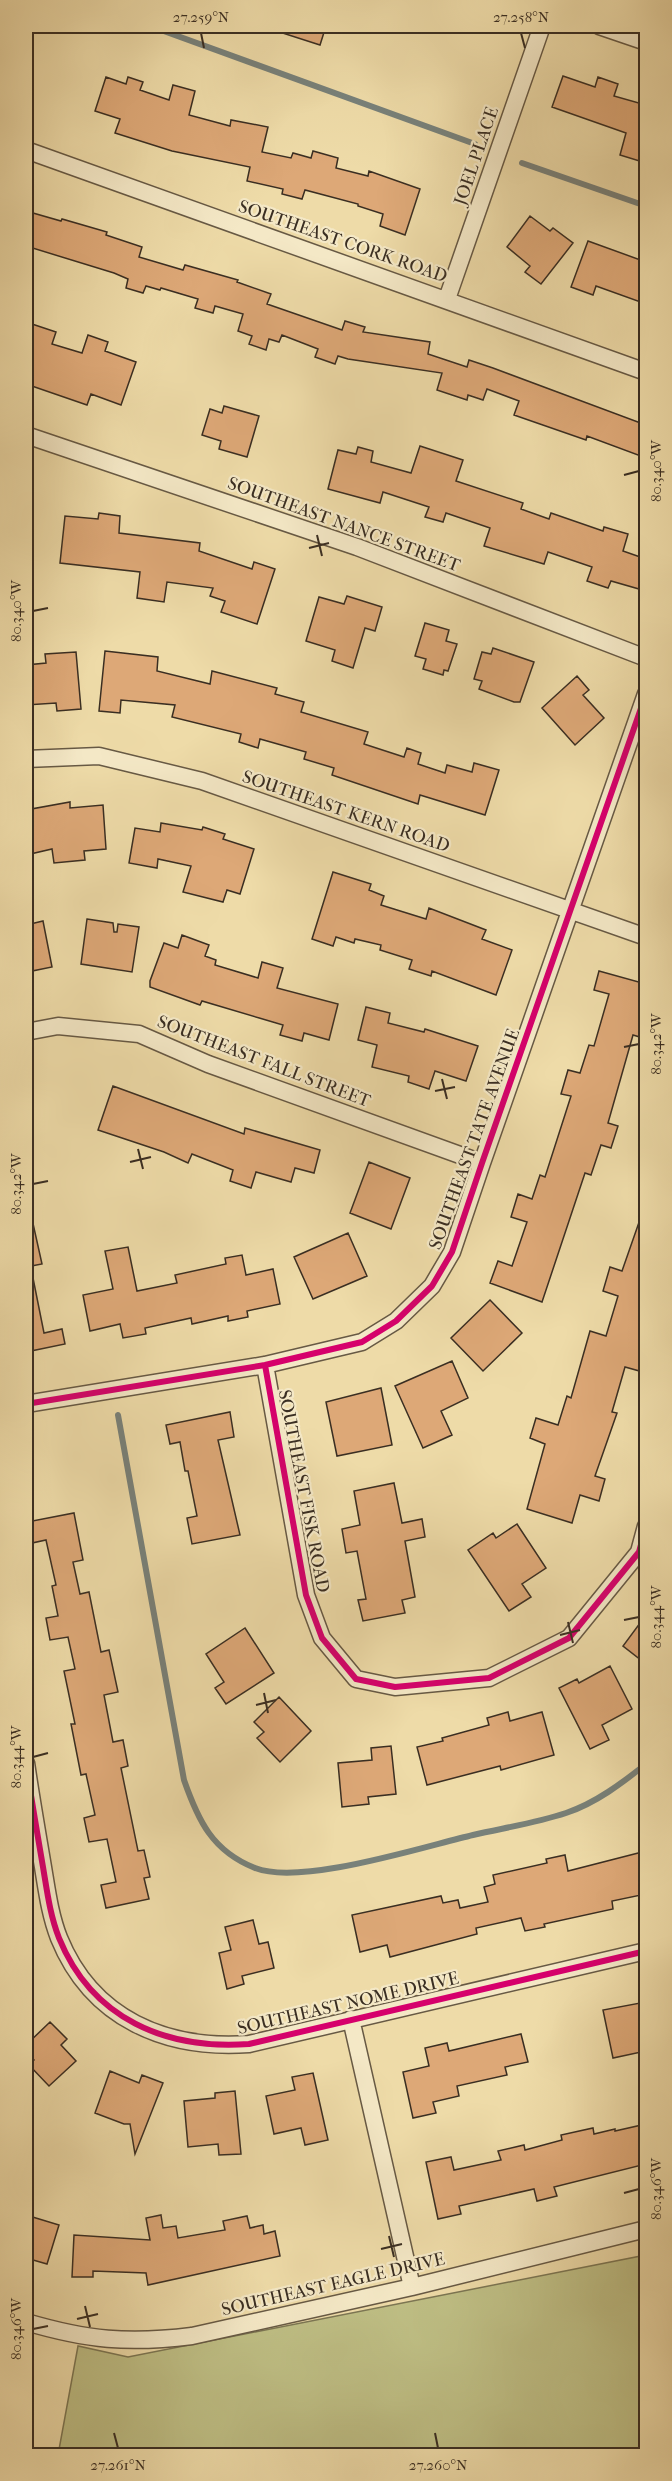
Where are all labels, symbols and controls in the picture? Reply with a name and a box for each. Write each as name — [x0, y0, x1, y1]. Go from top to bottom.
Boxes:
text: 27.259°N — [173, 8, 230, 26]
text: 27.258°N — [493, 8, 550, 26]
street label: JOEL PLACE — [449, 104, 503, 210]
street label: SOUTHEAST CORK ROAD — [236, 196, 450, 287]
text: 80.340°W — [647, 439, 665, 502]
street label: SOUTHEAST NANCE STREET — [225, 473, 464, 577]
text: 80.340°W — [7, 579, 25, 642]
street label: SOUTHEAST KERN ROAD — [239, 766, 452, 857]
street label: SOUTHEAST FALL STREET — [154, 1011, 374, 1112]
text: 80.342°W — [647, 1012, 665, 1075]
street label: SOUTHEAST TATE AVENUE — [425, 1026, 524, 1252]
text: 80.342°W — [7, 1152, 25, 1215]
street label: SOUTHEAST FISK ROAD — [274, 1388, 333, 1594]
text: 80.344°W — [647, 1584, 665, 1648]
text: 80.344°W — [7, 1724, 25, 1788]
street label: SOUTHEAST NOME DRIVE — [235, 1968, 461, 2039]
text: 80.346°W — [647, 2157, 665, 2220]
street label: SOUTHEAST EAGLE DRIVE — [219, 2249, 447, 2320]
text: 80.346°W — [7, 2297, 25, 2360]
text: 27.261°N — [90, 2456, 146, 2474]
text: 27.260°N — [409, 2456, 468, 2474]

